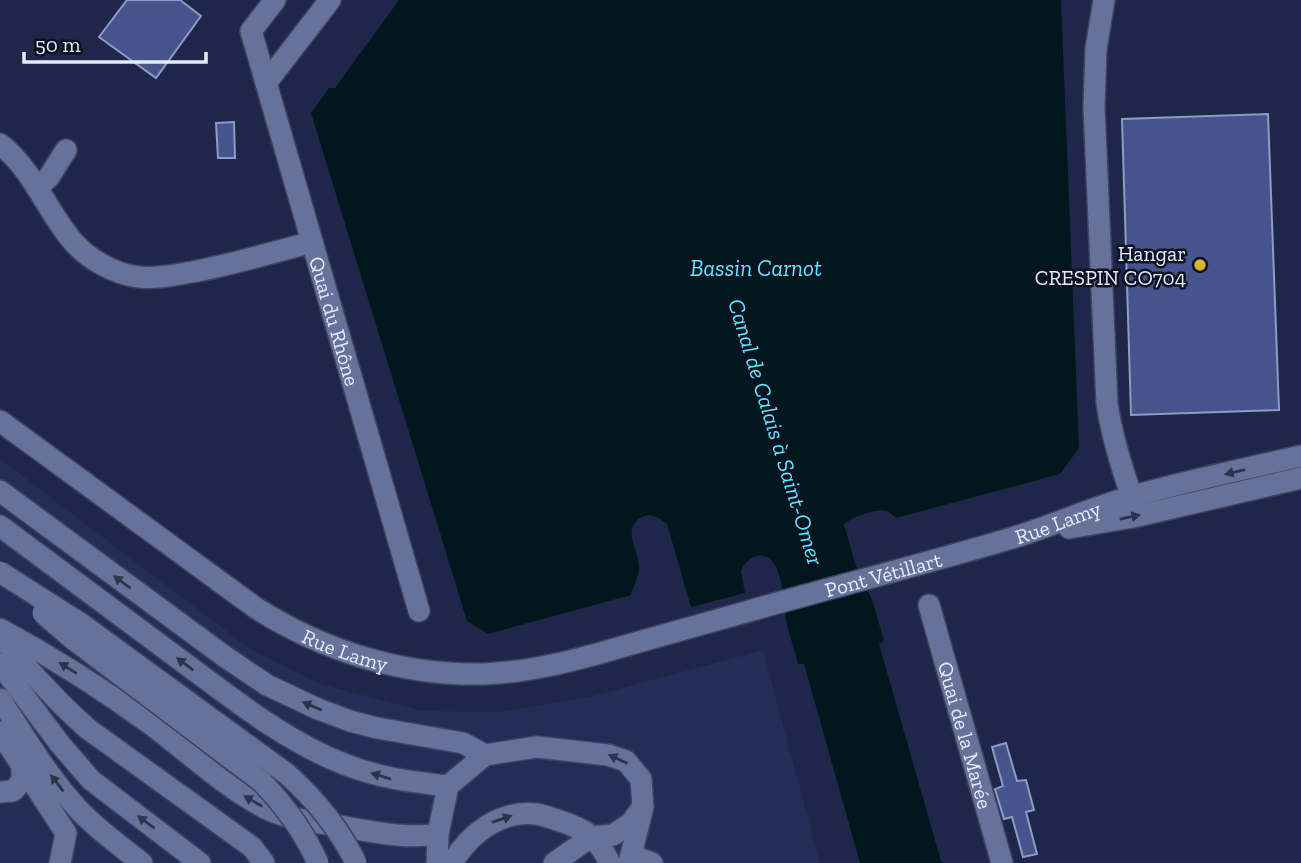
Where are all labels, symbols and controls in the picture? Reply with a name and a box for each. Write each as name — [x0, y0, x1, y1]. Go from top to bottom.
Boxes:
scale bar — [24, 21, 206, 65]
text: 50 m — [35, 32, 81, 57]
place label: Hangar CRESPIN CO704 — [1035, 241, 1186, 290]
street label: Quai du Rhône — [304, 253, 366, 389]
water label: Bassin Carnot — [690, 254, 822, 282]
marker: Hangar CRESPIN CO704 — [1192, 257, 1208, 273]
water label: Canal de Calais à Saint-Omer — [722, 295, 830, 569]
one-way arrow — [1223, 467, 1245, 478]
street label: Rue Lamy — [1012, 495, 1104, 549]
one-way arrow — [1119, 512, 1141, 523]
street label: Pont Vétillart — [822, 546, 945, 602]
one-way arrow — [114, 574, 132, 589]
street label: Rue Lamy — [298, 623, 391, 676]
one-way arrow — [176, 657, 194, 671]
street label: Quai de la Marée — [933, 658, 998, 811]
one-way arrow — [59, 661, 78, 674]
one-way arrow — [302, 700, 322, 712]
one-way arrow — [608, 753, 628, 765]
one-way arrow — [370, 770, 391, 781]
one-way arrow — [49, 775, 64, 793]
one-way arrow — [243, 794, 262, 807]
one-way arrow — [491, 813, 512, 824]
one-way arrow — [137, 815, 155, 829]

